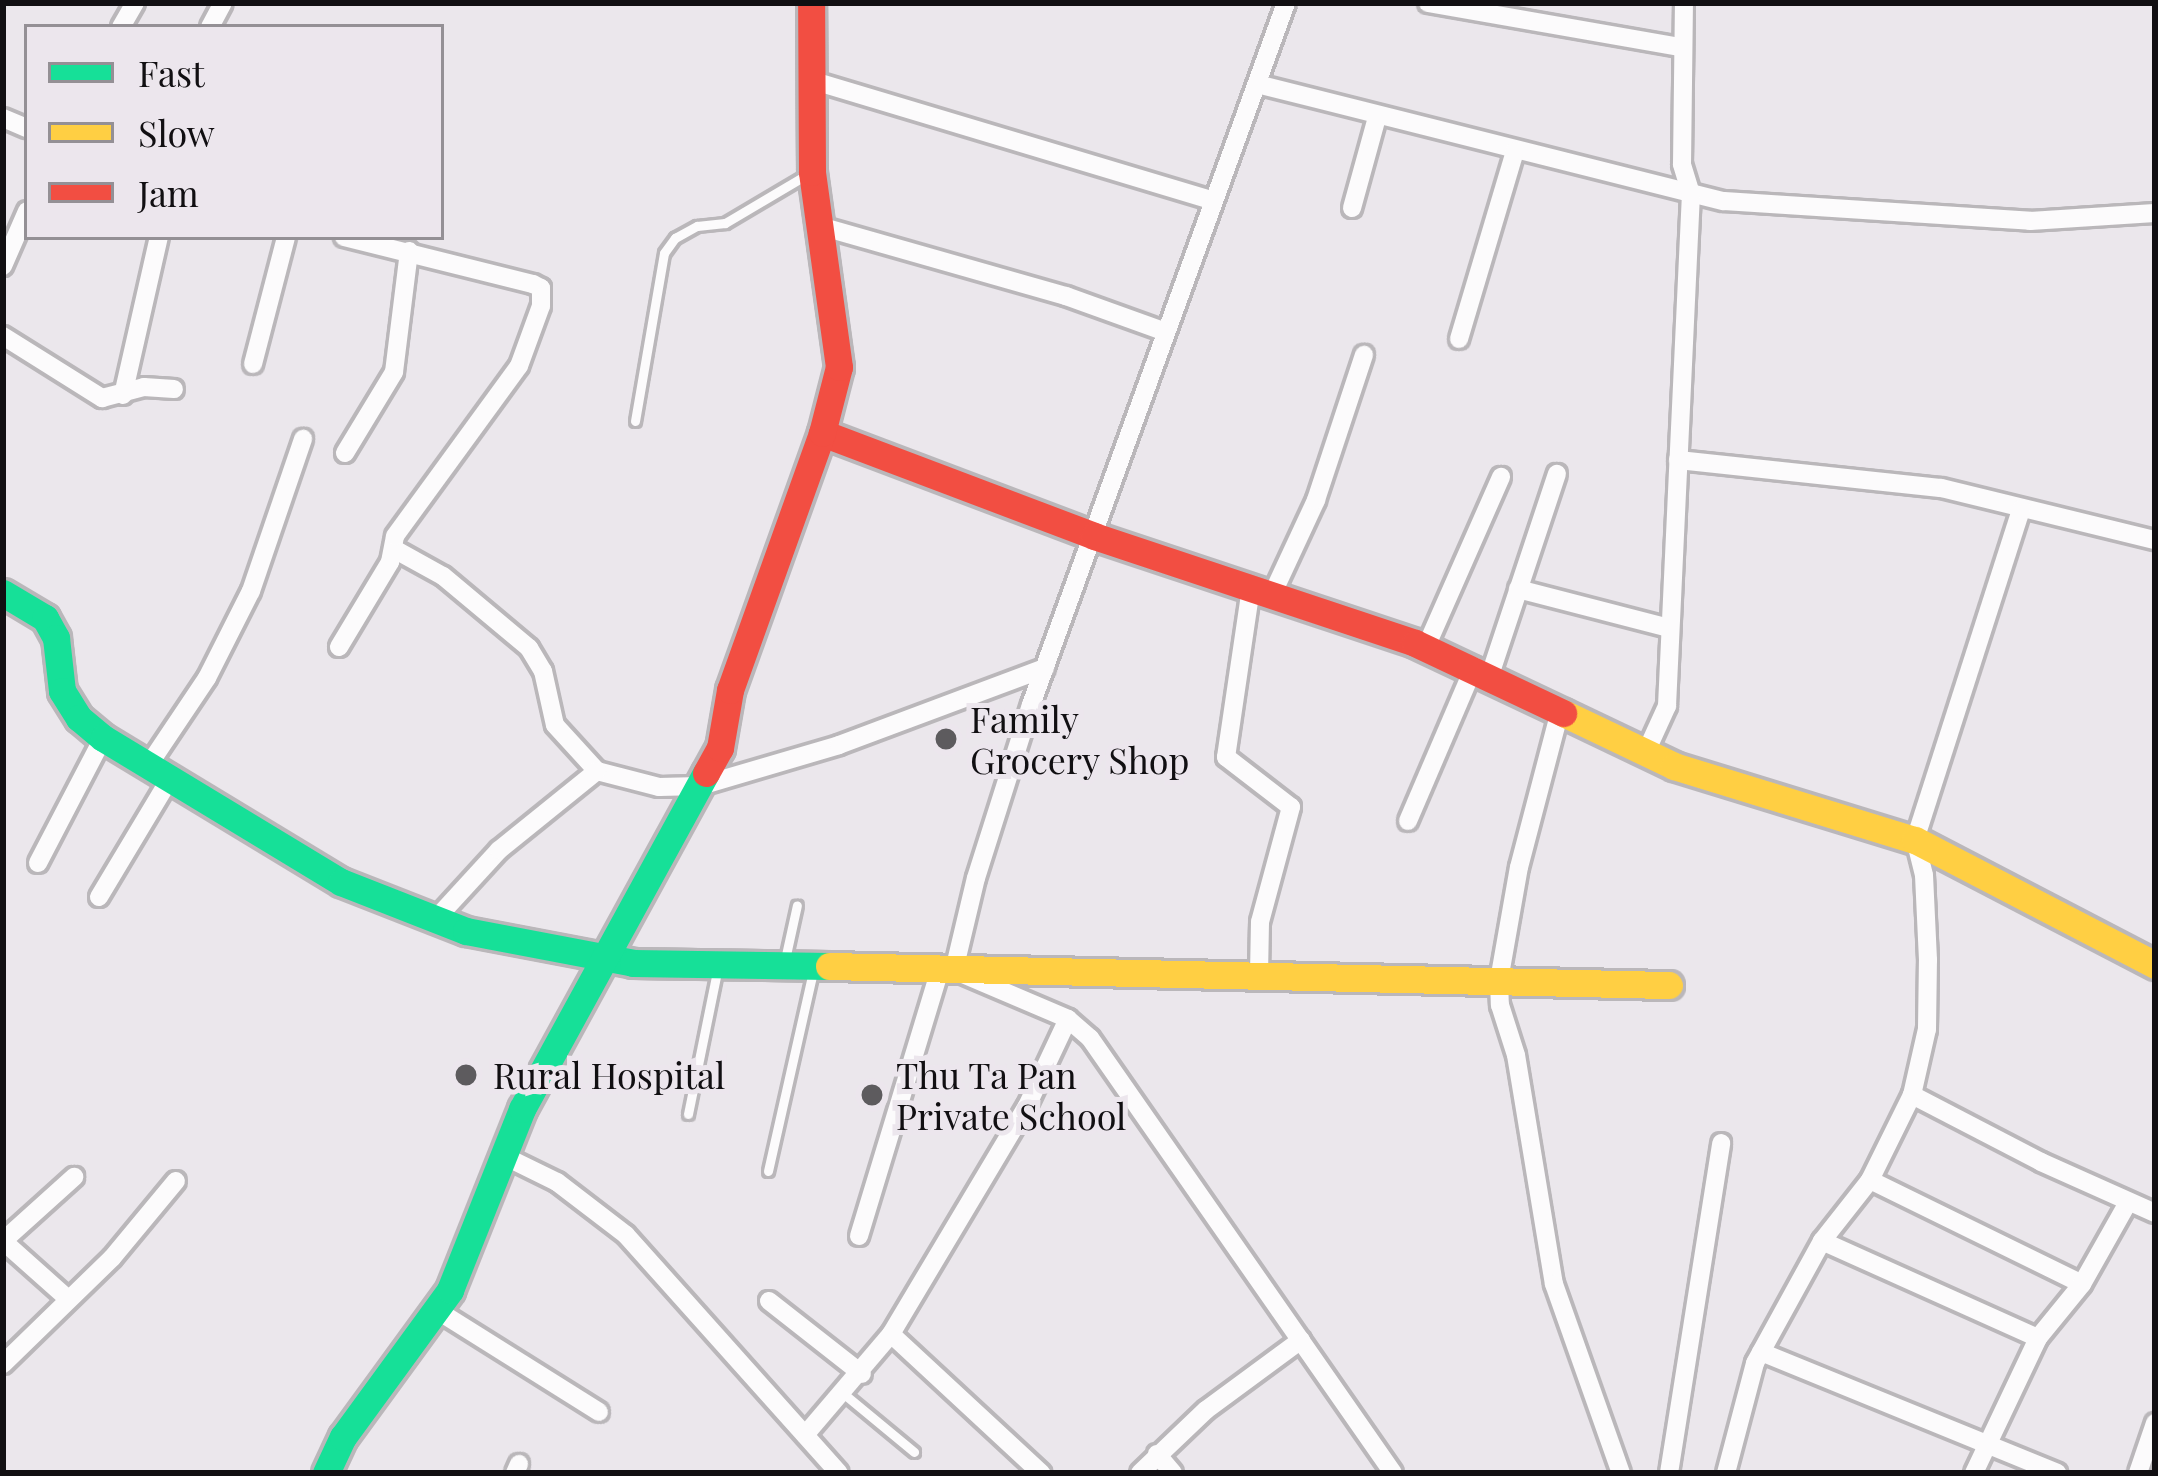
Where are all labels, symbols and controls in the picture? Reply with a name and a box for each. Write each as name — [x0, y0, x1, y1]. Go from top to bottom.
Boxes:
legend — [24, 24, 444, 240]
text: Fast — [138, 48, 205, 96]
text: Slow — [138, 108, 215, 156]
text: Jam — [138, 168, 199, 216]
place label: Family Grocery Shop — [970, 696, 1190, 781]
marker: Family Grocery Shop — [933, 726, 959, 752]
place label: Thu Ta Pan Private School — [896, 1052, 1126, 1137]
place label: Rural Hospital — [493, 1053, 725, 1097]
marker: Rural Hospital — [450, 1059, 482, 1091]
marker: Thu Ta Pan Private School — [859, 1082, 885, 1108]

